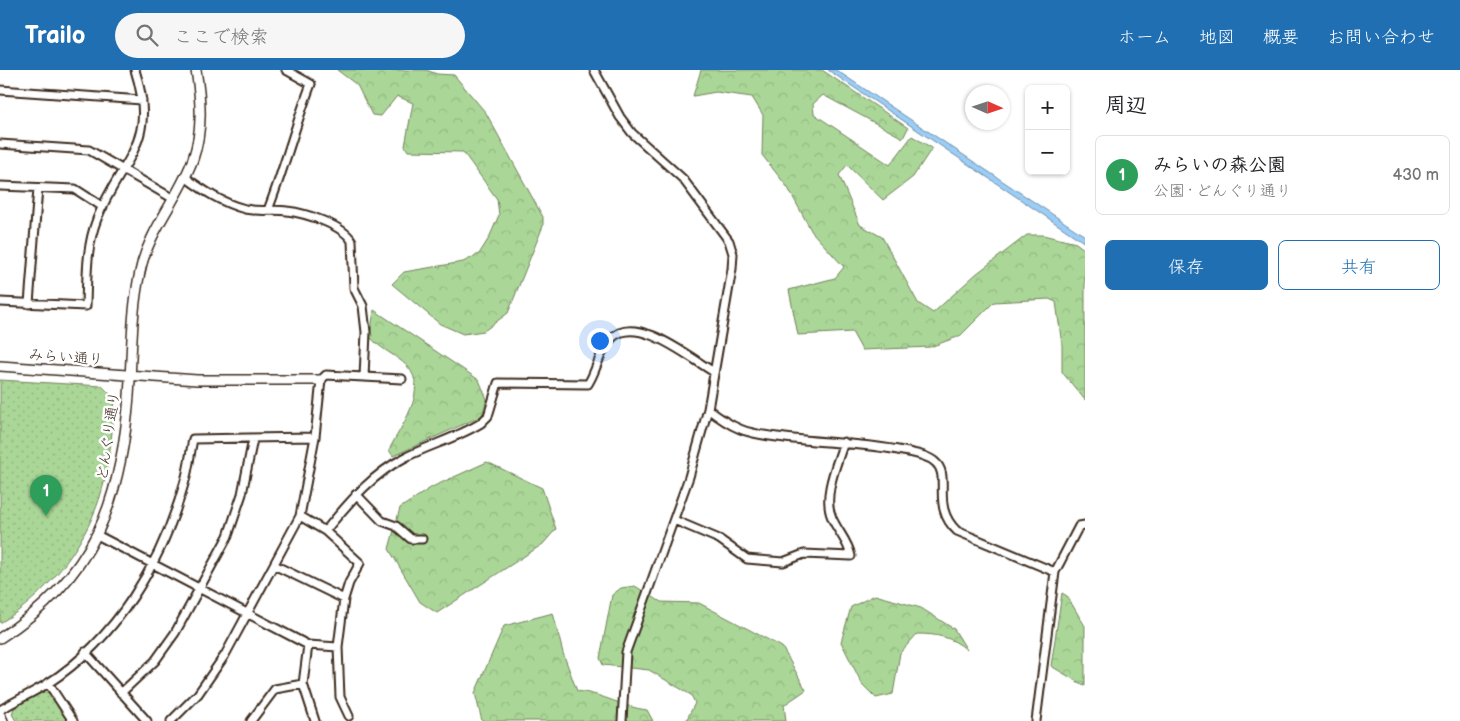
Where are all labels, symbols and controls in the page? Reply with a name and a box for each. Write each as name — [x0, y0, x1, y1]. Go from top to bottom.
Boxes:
search box — [115, 13, 465, 58]
text: Trailo — [25, 21, 85, 50]
icon: search — [133, 21, 161, 49]
text: ここで検索 — [173, 26, 268, 49]
text: ホーム — [1118, 27, 1171, 48]
text: 地図 — [1199, 27, 1235, 48]
text: 概要 — [1263, 27, 1299, 48]
text: お問い合わせ — [1327, 27, 1435, 48]
north arrow — [965, 85, 1010, 130]
map controls — [1025, 85, 1070, 175]
button: + — [1025, 85, 1070, 130]
text: 周辺 — [1105, 93, 1147, 118]
button: − — [1025, 130, 1070, 175]
text: みらいの森公園 — [1153, 154, 1286, 177]
text: 1 — [1119, 166, 1125, 185]
text: 430 m — [1392, 166, 1439, 185]
text: 公園 · どんぐり通り — [1153, 182, 1292, 201]
button: 保存 — [1105, 240, 1268, 290]
button: 共有 — [1278, 240, 1440, 290]
your location — [587, 328, 613, 354]
street label: みらい通り — [28, 345, 104, 370]
street label: どんぐり通り — [93, 390, 124, 482]
pin: 1 — [30, 475, 62, 516]

